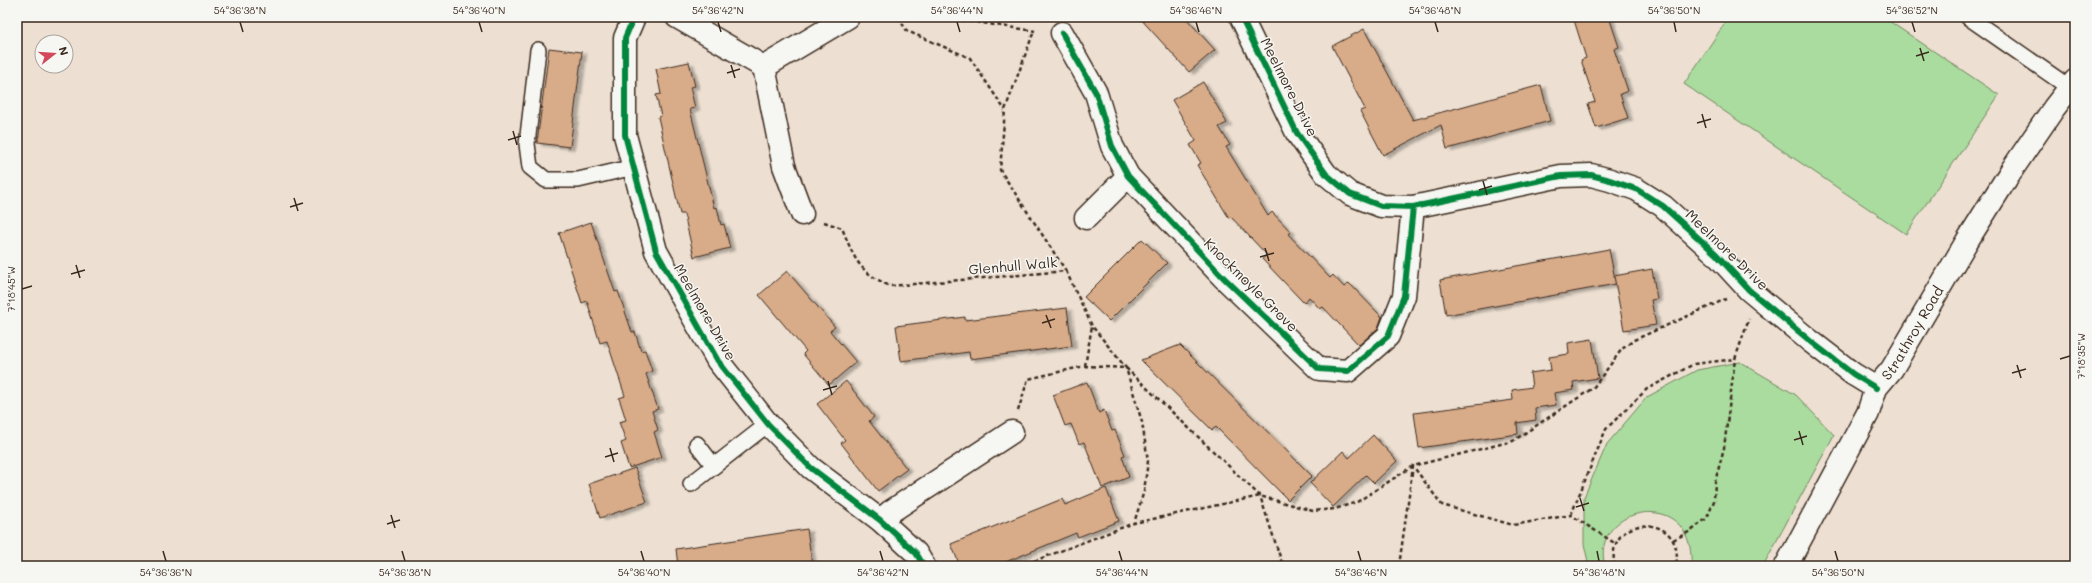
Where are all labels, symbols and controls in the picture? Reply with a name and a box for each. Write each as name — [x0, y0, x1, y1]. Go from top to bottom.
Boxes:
text: 54°36'38"N — [214, 3, 266, 17]
text: 54°36'40"N — [453, 3, 505, 17]
text: 54°36'42"N — [692, 3, 744, 17]
text: 54°36'44"N — [931, 3, 983, 17]
text: 54°36'46"N — [1170, 3, 1222, 17]
text: 54°36'48"N — [1409, 3, 1461, 17]
text: 54°36'50"N — [1648, 3, 1700, 17]
text: 54°36'52"N — [1886, 3, 1938, 17]
north arrow — [34, 34, 74, 74]
street label: Meelmore Drive — [1256, 34, 1323, 139]
text: N — [56, 45, 72, 57]
street label: Meelmore Drive — [1682, 205, 1773, 294]
street label: Knockmoyle Grove — [1200, 234, 1302, 336]
street label: Glenhull Walk — [968, 252, 1058, 279]
street label: Meelmore Drive — [670, 260, 741, 364]
text: 7°18'45"W — [4, 266, 18, 312]
street label: Strathroy Road — [1877, 282, 1947, 384]
text: 7°18'35"W — [2074, 333, 2088, 379]
text: 54°36'36"N — [140, 565, 192, 579]
text: 54°36'38"N — [379, 565, 431, 579]
text: 54°36'40"N — [618, 565, 670, 579]
text: 54°36'42"N — [857, 565, 909, 579]
text: 54°36'44"N — [1096, 565, 1148, 579]
text: 54°36'46"N — [1335, 565, 1387, 579]
text: 54°36'48"N — [1573, 565, 1625, 579]
text: 54°36'50"N — [1812, 565, 1864, 579]

